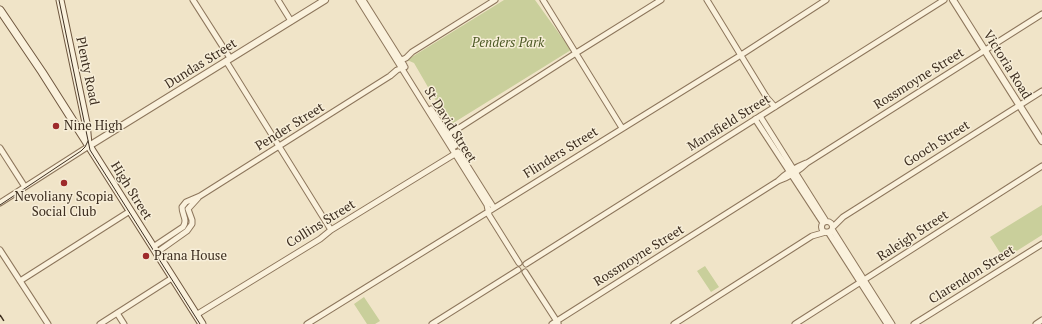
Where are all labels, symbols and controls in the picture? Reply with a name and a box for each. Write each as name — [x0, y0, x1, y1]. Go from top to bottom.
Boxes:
street label: Victoria Road — [980, 28, 1034, 102]
street label: Plenty Road — [72, 35, 102, 107]
park label: Penders Park — [472, 35, 544, 51]
street label: Dundas Street — [162, 36, 240, 92]
street label: Rossmoyne Street — [871, 45, 967, 113]
street label: St David Street — [421, 84, 479, 166]
street label: Mansfield Street — [685, 91, 773, 155]
street label: Pender Street — [253, 100, 327, 154]
place label: Nine High — [64, 118, 123, 134]
street label: Gooch Street — [901, 118, 973, 170]
marker: Nine High — [51, 121, 61, 131]
street label: Flinders Street — [521, 124, 601, 182]
street label: High Street — [107, 159, 155, 223]
marker: Nevoliany Scopia Social Club — [59, 178, 69, 188]
place label: Nevoliany Scopia Social Club — [14, 189, 114, 220]
street label: Collins Street — [284, 197, 358, 251]
street label: Raleigh Street — [875, 207, 951, 265]
street label: Rossmoyne Street — [591, 222, 687, 290]
street label: Clarendon Street — [926, 242, 1018, 308]
place label: Prana House — [154, 248, 227, 264]
marker: Prana House — [141, 251, 151, 261]

